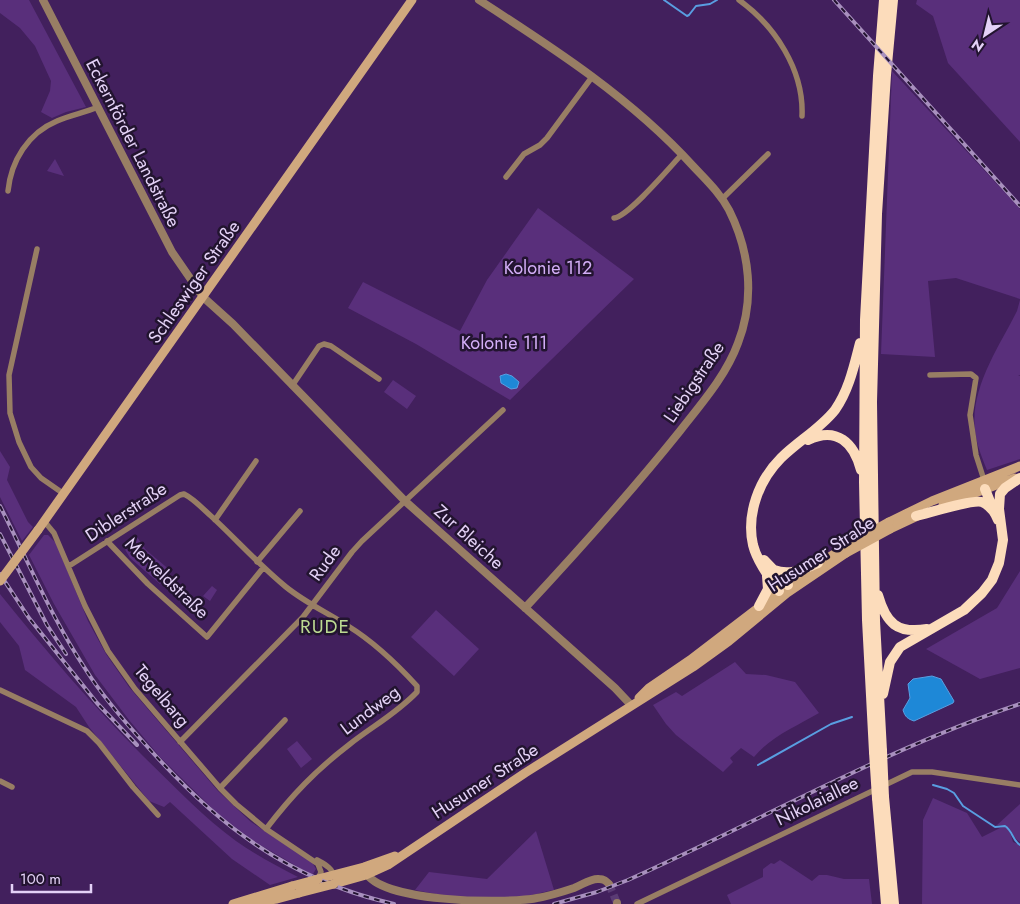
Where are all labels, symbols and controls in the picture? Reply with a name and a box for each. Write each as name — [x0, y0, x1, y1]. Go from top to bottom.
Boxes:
north arrow — [960, 10, 1010, 60]
text: N — [967, 34, 988, 57]
street label: Eckernförder Landstraße — [79, 54, 187, 232]
street label: Schleswiger Straße — [142, 215, 246, 349]
park label: Kolonie 112 — [504, 255, 592, 281]
park label: Kolonie 111 — [461, 330, 547, 356]
street label: Liebigstraße — [657, 336, 731, 428]
street label: Diblerstraße — [80, 476, 172, 548]
street label: Zur Bleiche — [428, 499, 510, 575]
street label: Husumer Straße — [763, 510, 879, 598]
street label: Merveldstraße — [119, 531, 215, 625]
street label: Rude — [303, 540, 347, 586]
district label: RUDE — [300, 613, 350, 640]
street label: Tegelbarg — [128, 659, 196, 733]
street label: Lundweg — [335, 679, 405, 741]
street label: Husumer Straße — [427, 737, 543, 825]
street label: Nikolaiallee — [771, 770, 863, 832]
scale bar — [12, 862, 91, 894]
text: 100 m — [20, 868, 61, 890]

